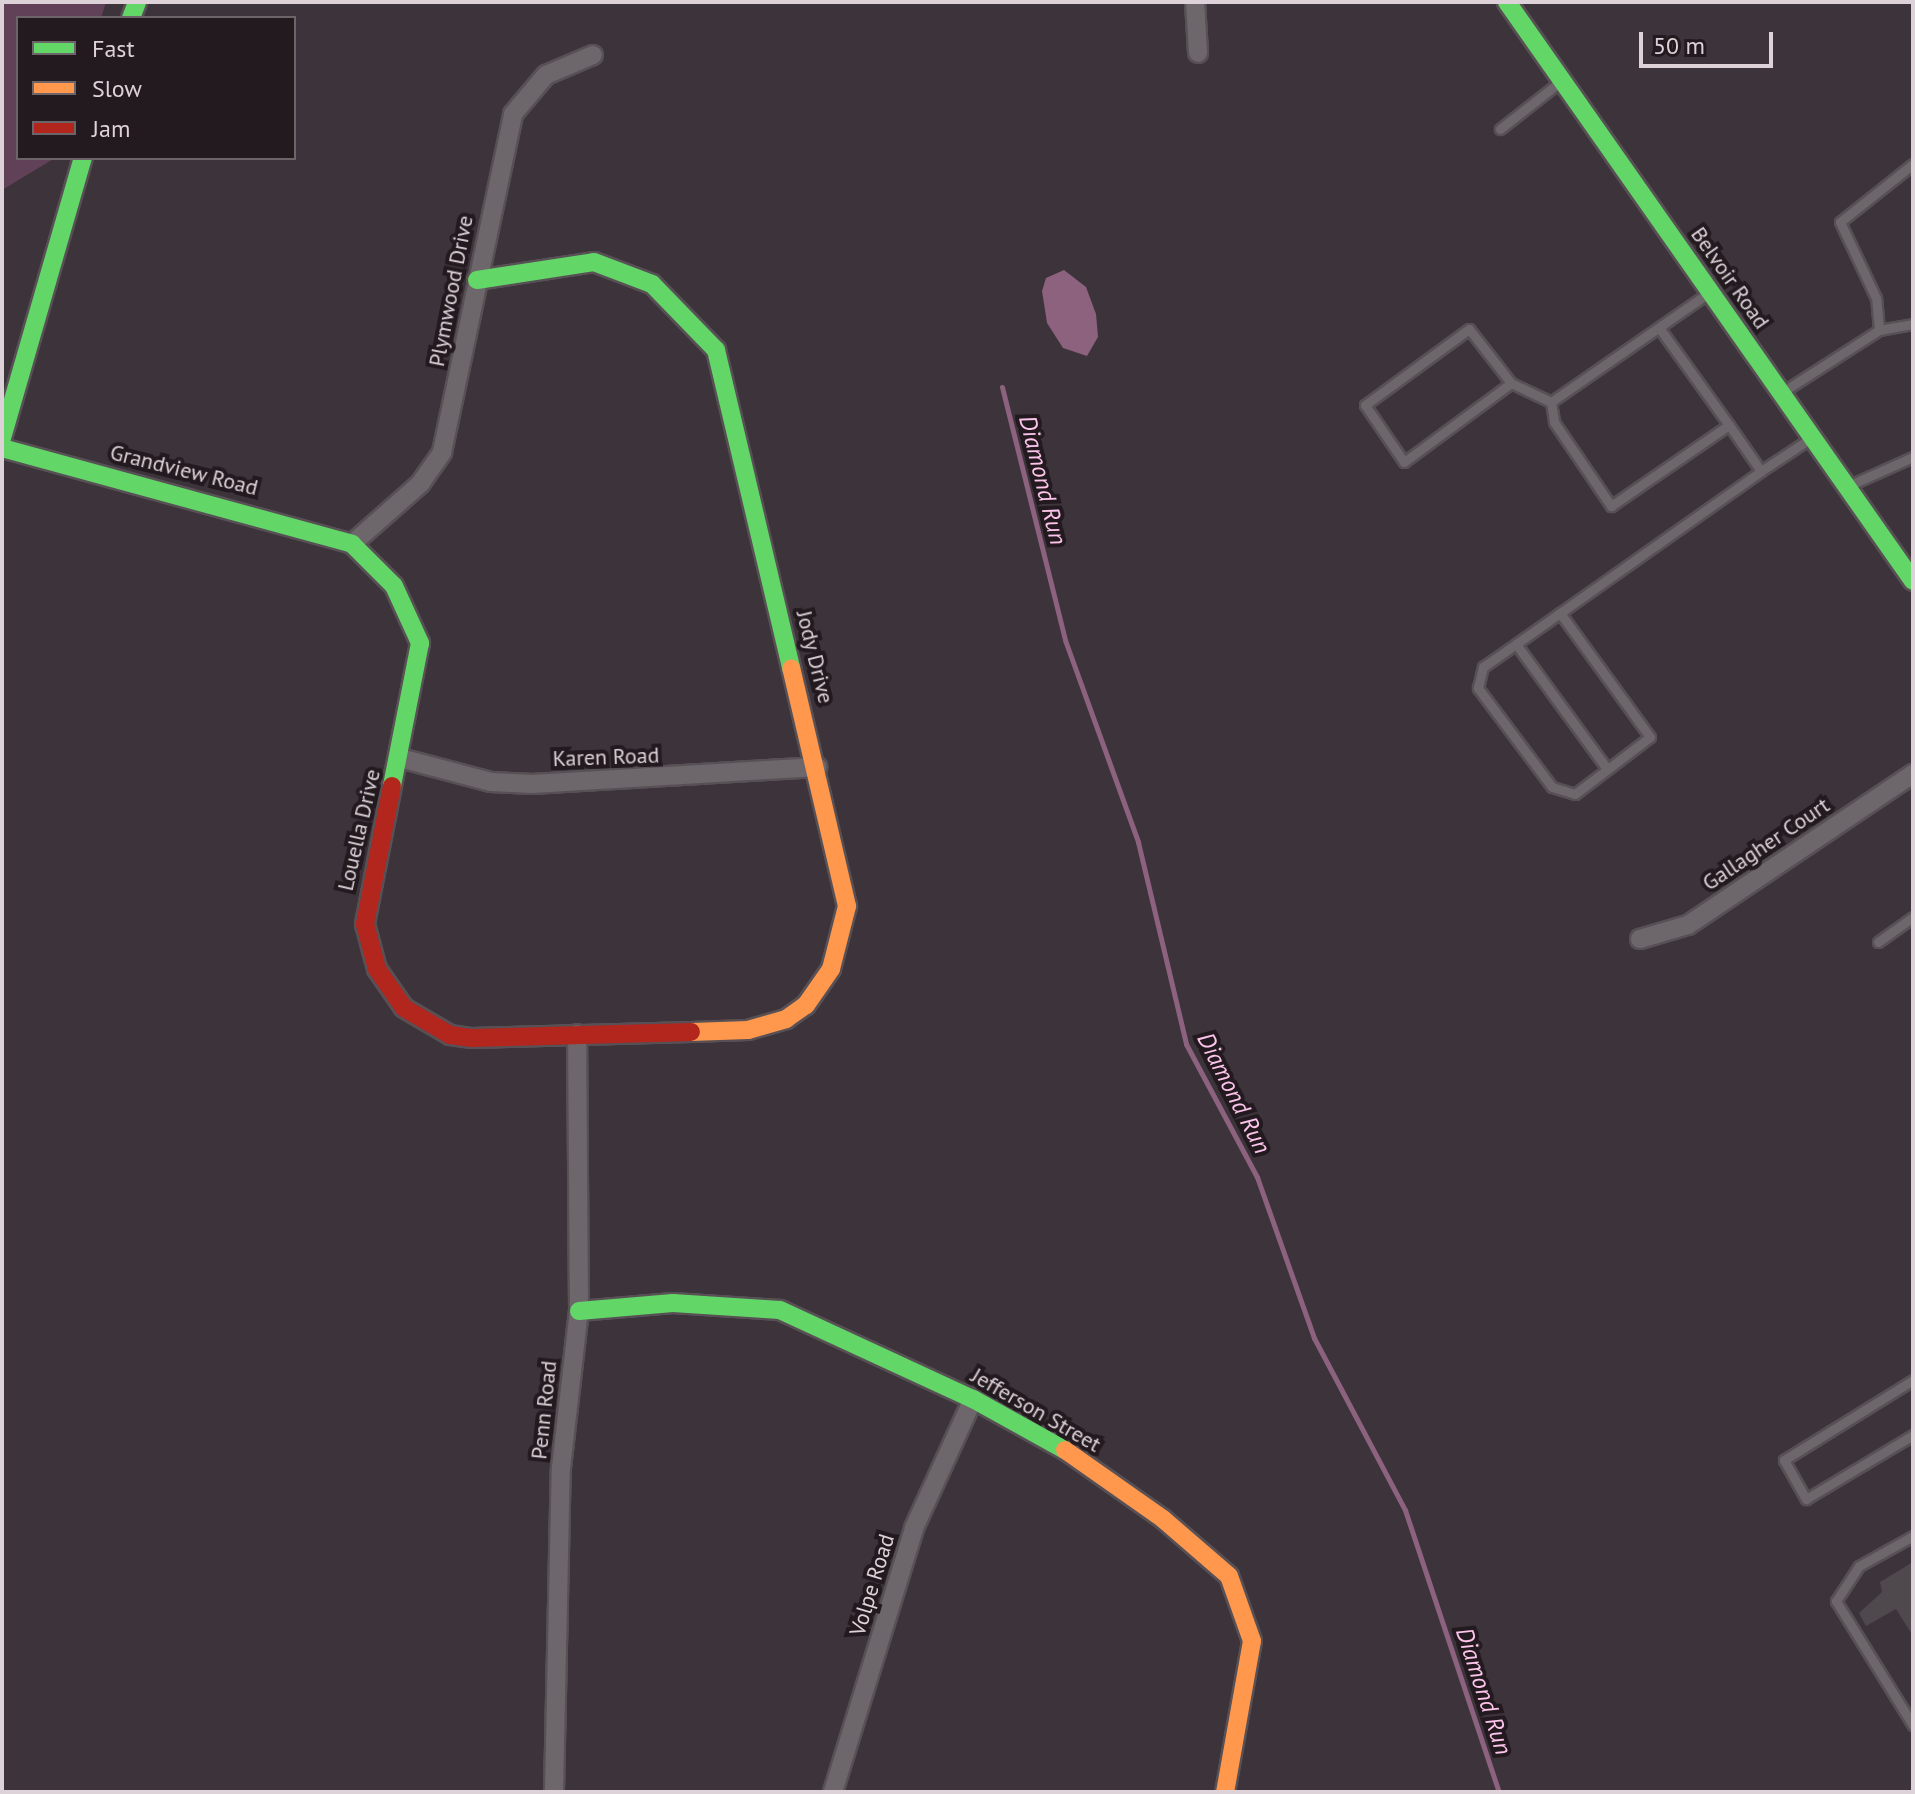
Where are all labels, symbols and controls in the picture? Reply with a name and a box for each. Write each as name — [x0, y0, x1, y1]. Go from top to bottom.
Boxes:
legend — [16, 16, 296, 160]
scale bar — [1643, 16, 1777, 66]
text: 50 m — [1653, 30, 1705, 61]
text: Fast — [92, 33, 135, 64]
text: Slow — [92, 73, 142, 104]
text: Jam — [92, 113, 130, 144]
street label: Plymwood Drive — [423, 213, 479, 369]
street label: Belvoir Road — [1685, 222, 1775, 334]
water label: Diamond Run — [1013, 412, 1073, 548]
street label: Grandview Road — [107, 439, 261, 501]
street label: Jody Drive — [791, 607, 839, 707]
street label: Karen Road — [552, 742, 660, 772]
street label: Louella Drive — [332, 767, 386, 893]
street label: Gallagher Court — [1697, 792, 1835, 896]
water label: Diamond Run — [1191, 1028, 1277, 1158]
street label: Penn Road — [526, 1359, 562, 1461]
street label: Jefferson Street — [967, 1362, 1105, 1458]
street label: Volpe Road — [844, 1531, 900, 1639]
water label: Diamond Run — [1450, 1624, 1518, 1758]

